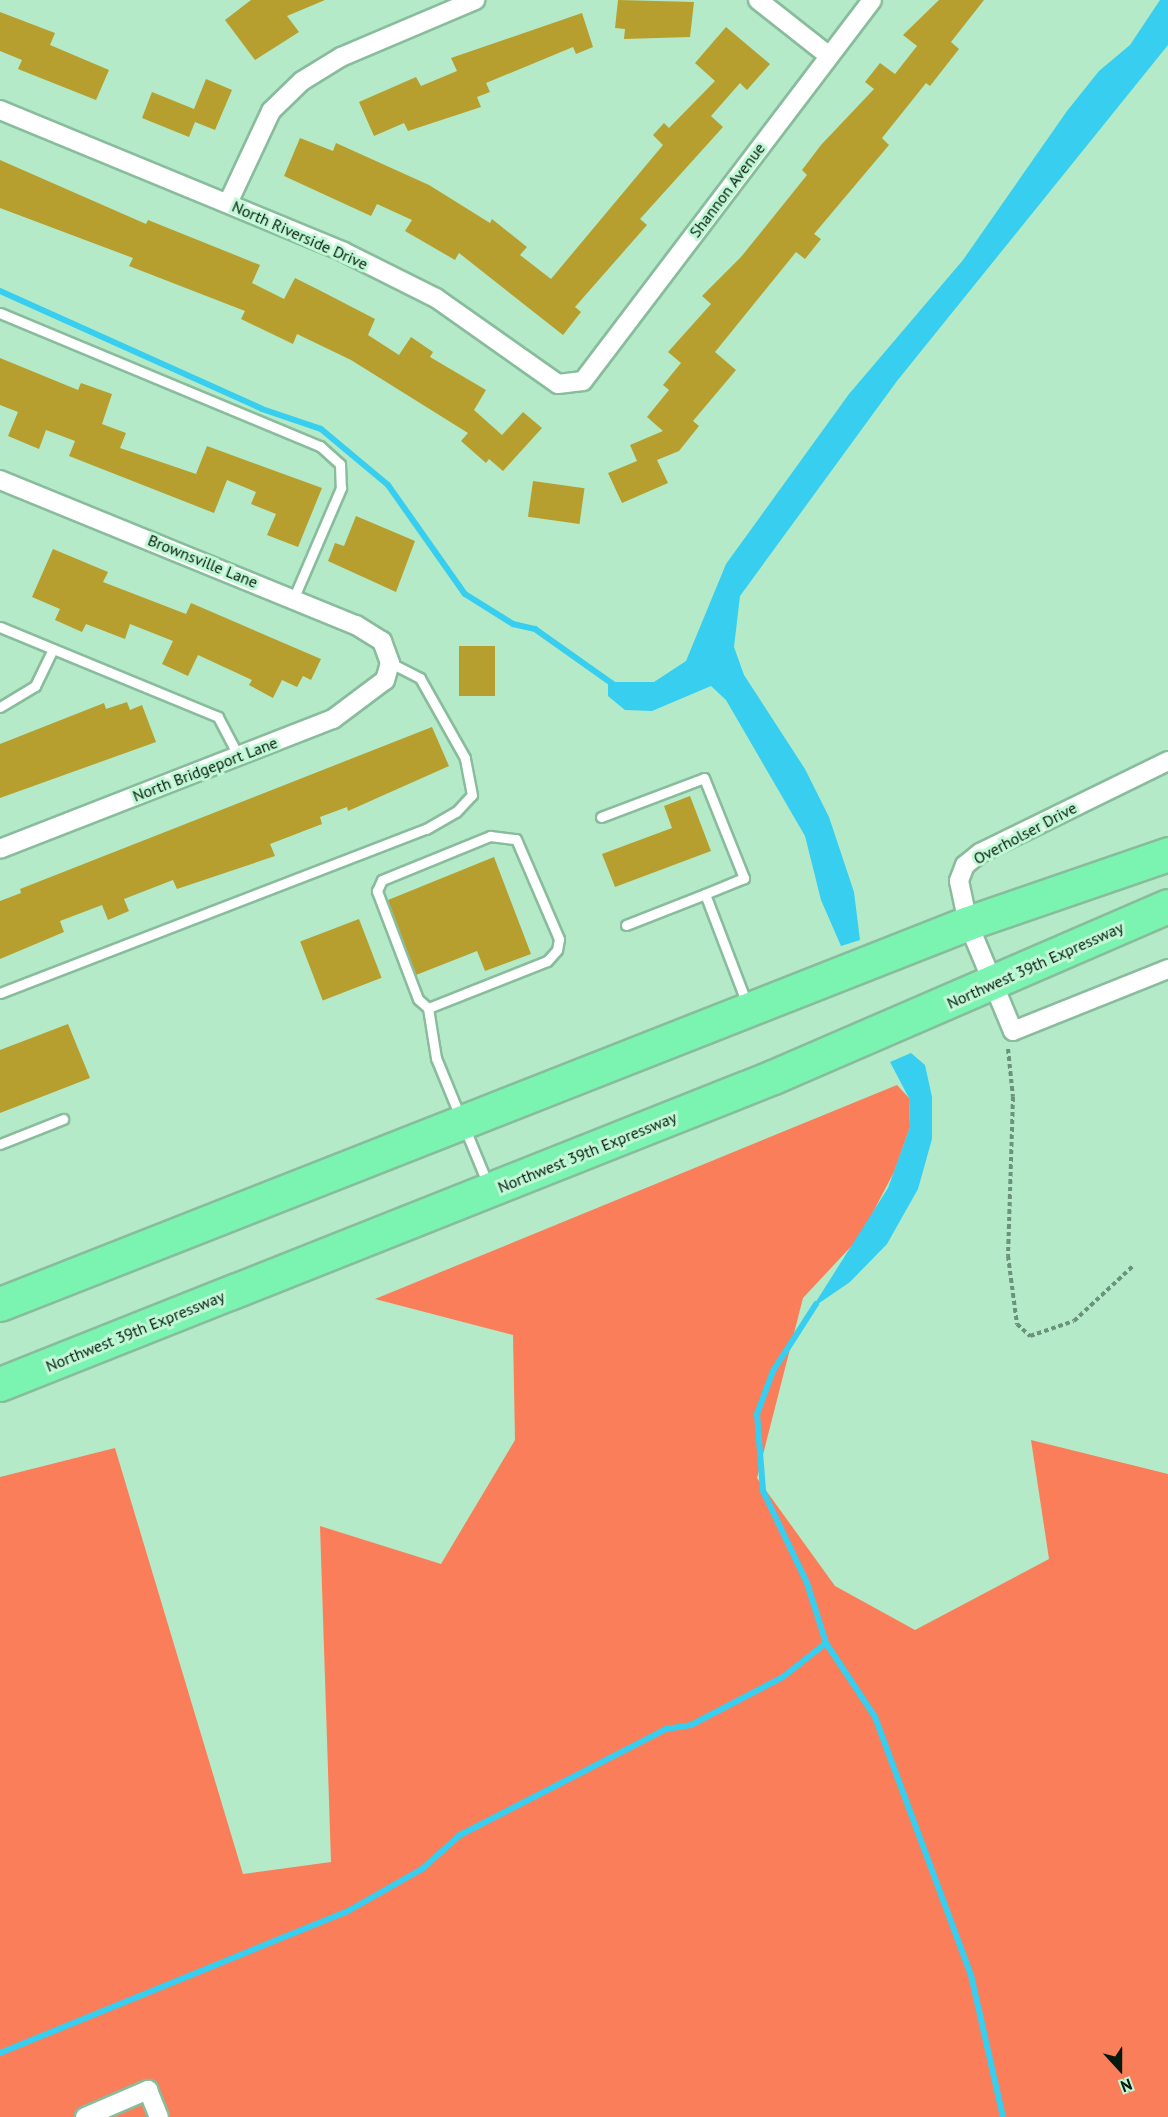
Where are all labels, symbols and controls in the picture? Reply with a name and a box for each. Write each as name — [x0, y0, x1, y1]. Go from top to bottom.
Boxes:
street label: Shannon Avenue — [685, 139, 769, 241]
street label: North Riverside Drive — [229, 196, 371, 274]
street label: Brownsville Lane — [145, 530, 261, 592]
street label: North Bridgeport Lane — [130, 732, 280, 806]
street label: Overholser Drive — [970, 798, 1080, 868]
street label: Northwest 39th Expressway — [944, 917, 1126, 1013]
street label: Northwest 39th Expressway — [495, 1107, 679, 1197]
street label: Northwest 39th Expressway — [43, 1286, 227, 1376]
north arrow — [1090, 2039, 1150, 2099]
text: N — [1118, 2075, 1135, 2097]

